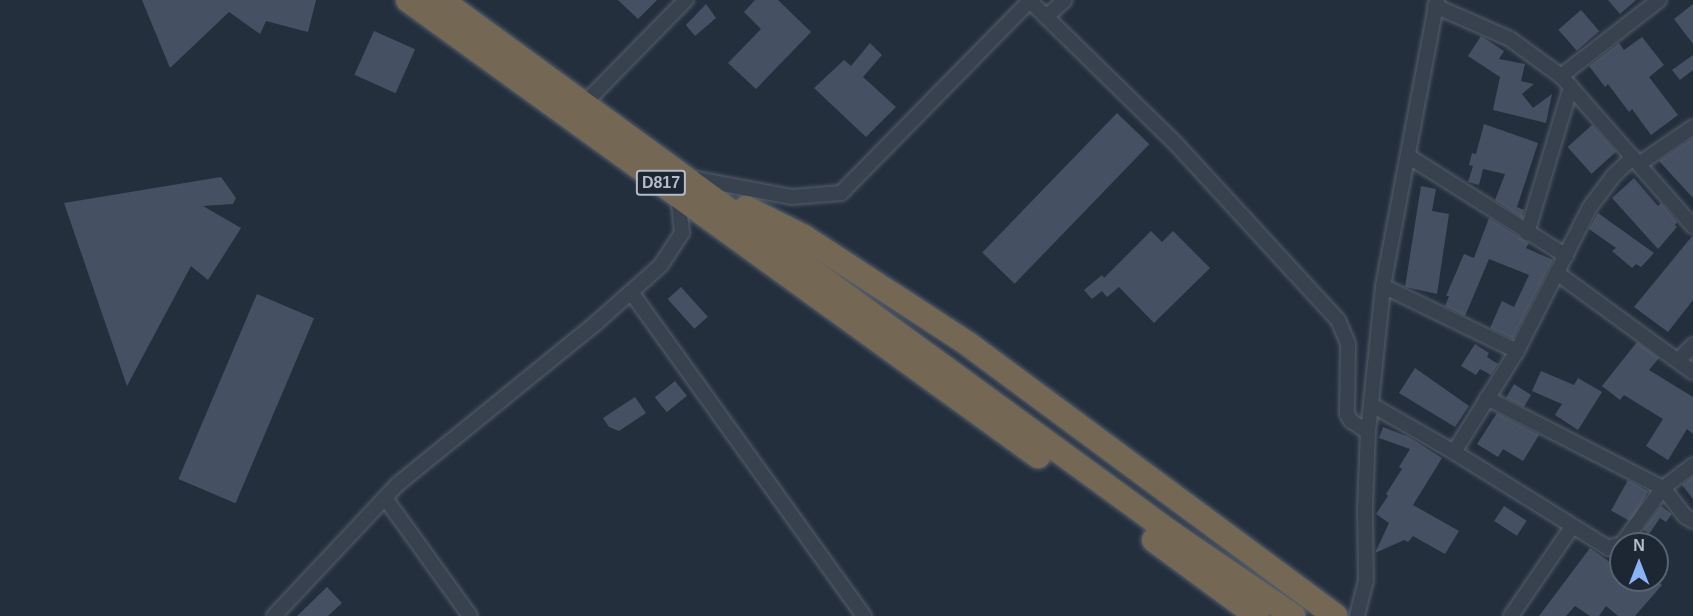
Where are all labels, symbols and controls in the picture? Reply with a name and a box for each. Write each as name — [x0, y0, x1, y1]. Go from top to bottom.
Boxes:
road number: D817 — [636, 170, 686, 196]
north arrow — [1609, 532, 1669, 592]
text: N — [1633, 537, 1645, 554]

